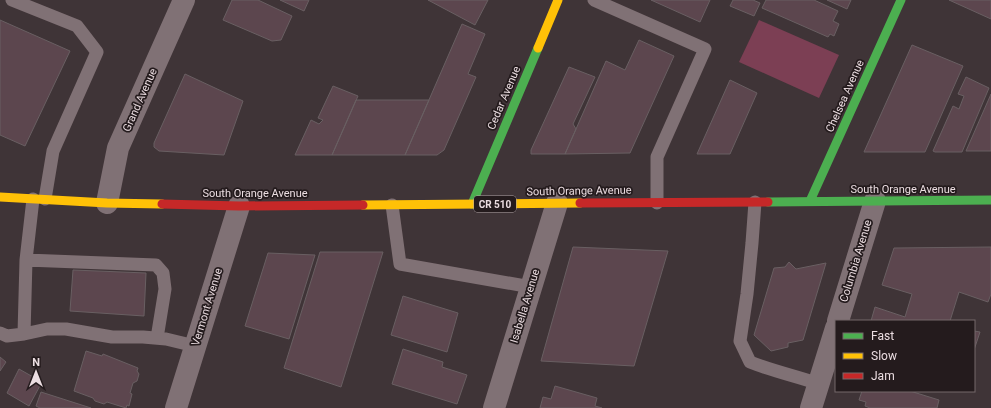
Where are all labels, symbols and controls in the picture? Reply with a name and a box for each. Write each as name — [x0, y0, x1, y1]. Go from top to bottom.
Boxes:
street label: Chelsea Avenue — [823, 58, 867, 134]
street label: Cedar Avenue — [485, 64, 523, 132]
street label: Grand Avenue — [120, 66, 160, 134]
street label: South Orange Avenue — [850, 183, 956, 196]
street label: South Orange Avenue — [526, 184, 632, 198]
street label: South Orange Avenue — [202, 187, 308, 200]
road number: CR 510 — [474, 196, 516, 212]
street label: Columbia Avenue — [837, 218, 875, 304]
street label: Vermont Avenue — [189, 266, 225, 347]
street label: Isabella Avenue — [508, 267, 542, 345]
legend — [835, 320, 975, 392]
text: Fast — [871, 329, 894, 343]
text: Slow — [871, 349, 897, 363]
north arrow — [16, 352, 56, 392]
text: N — [32, 356, 40, 369]
text: Jam — [871, 369, 895, 383]

